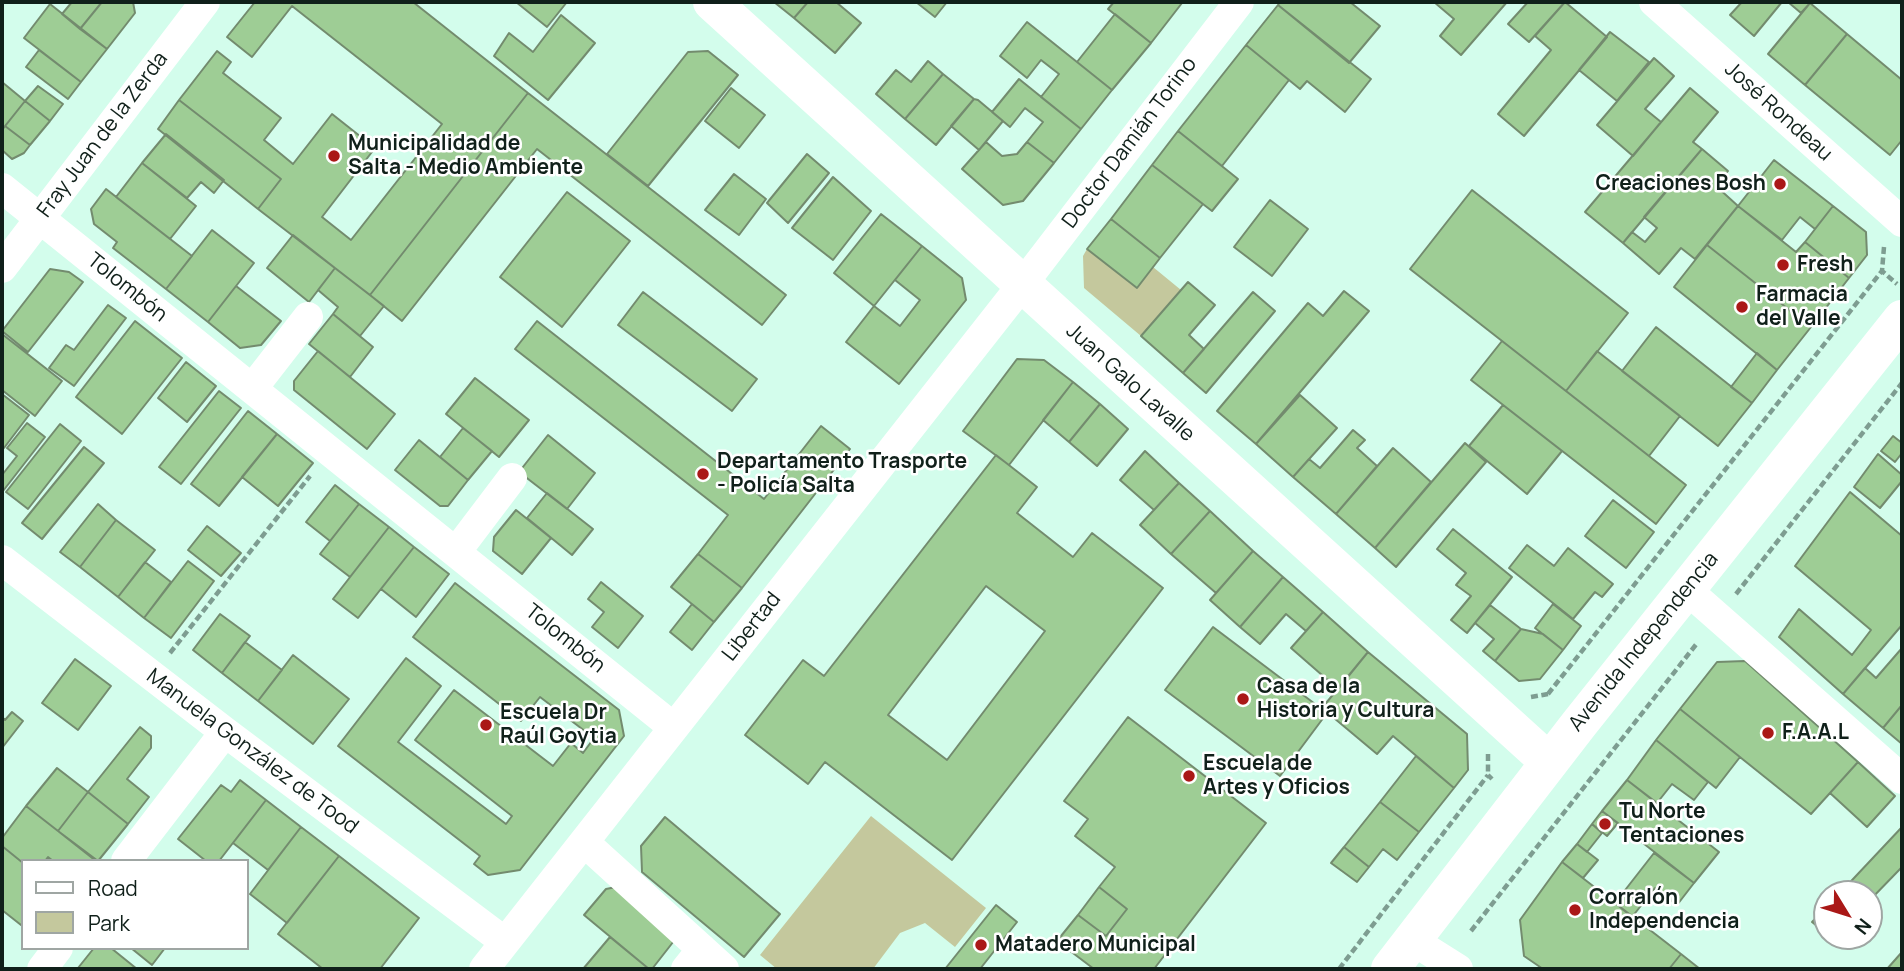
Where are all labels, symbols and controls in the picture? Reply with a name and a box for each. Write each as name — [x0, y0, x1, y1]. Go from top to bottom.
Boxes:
street label: Fray Juan de la Zerda — [32, 47, 174, 223]
street label: Doctor Damián Torino — [1057, 52, 1203, 234]
street label: José Rondeau — [1719, 57, 1837, 167]
place label: Municipalidad de Salta - Medio Ambiente — [348, 131, 583, 181]
marker: Municipalidad de Salta - Medio Ambiente — [326, 148, 342, 164]
place label: Creaciones Bosh — [1596, 171, 1766, 197]
marker: Creaciones Bosh — [1772, 176, 1788, 192]
street label: Tolombón — [82, 248, 172, 328]
place label: Fresh — [1797, 252, 1853, 278]
marker: Fresh — [1775, 257, 1791, 273]
place label: Farmacia del Valle — [1756, 282, 1848, 332]
marker: Farmacia del Valle — [1734, 299, 1750, 315]
street label: Juan Galo Lavalle — [1061, 319, 1199, 447]
place label: Departamento Trasporte - Policía Salta — [717, 449, 967, 499]
marker: Departamento Trasporte - Policía Salta — [695, 466, 711, 482]
street label: Avenida Independencia — [1564, 547, 1724, 737]
street label: Libertad — [717, 588, 787, 666]
street label: Tolombón — [520, 599, 610, 679]
street label: Manuela González de Tood — [141, 664, 363, 840]
place label: Casa de la Historia y Cultura — [1257, 674, 1434, 724]
marker: Casa de la Historia y Cultura — [1235, 691, 1251, 707]
place label: Escuela Dr Raúl Goytia — [500, 700, 617, 750]
marker: Escuela Dr Raúl Goytia — [478, 717, 494, 733]
place label: F.A.A.L — [1782, 720, 1849, 746]
marker: F.A.A.L — [1760, 725, 1776, 741]
place label: Escuela de Artes y Oficios — [1203, 751, 1350, 801]
marker: Escuela de Artes y Oficios — [1181, 768, 1197, 784]
place label: Tu Norte Tentaciones — [1619, 799, 1744, 849]
marker: Tu Norte Tentaciones — [1597, 816, 1613, 832]
legend — [21, 859, 248, 950]
text: Road — [88, 874, 138, 902]
north arrow — [1813, 880, 1883, 950]
place label: Corralón Independencia — [1589, 885, 1739, 935]
marker: Corralón Independencia — [1567, 902, 1583, 918]
text: Park — [88, 909, 130, 937]
text: N — [1849, 913, 1877, 940]
place label: Matadero Municipal — [995, 932, 1196, 958]
marker: Matadero Municipal — [973, 937, 989, 953]

